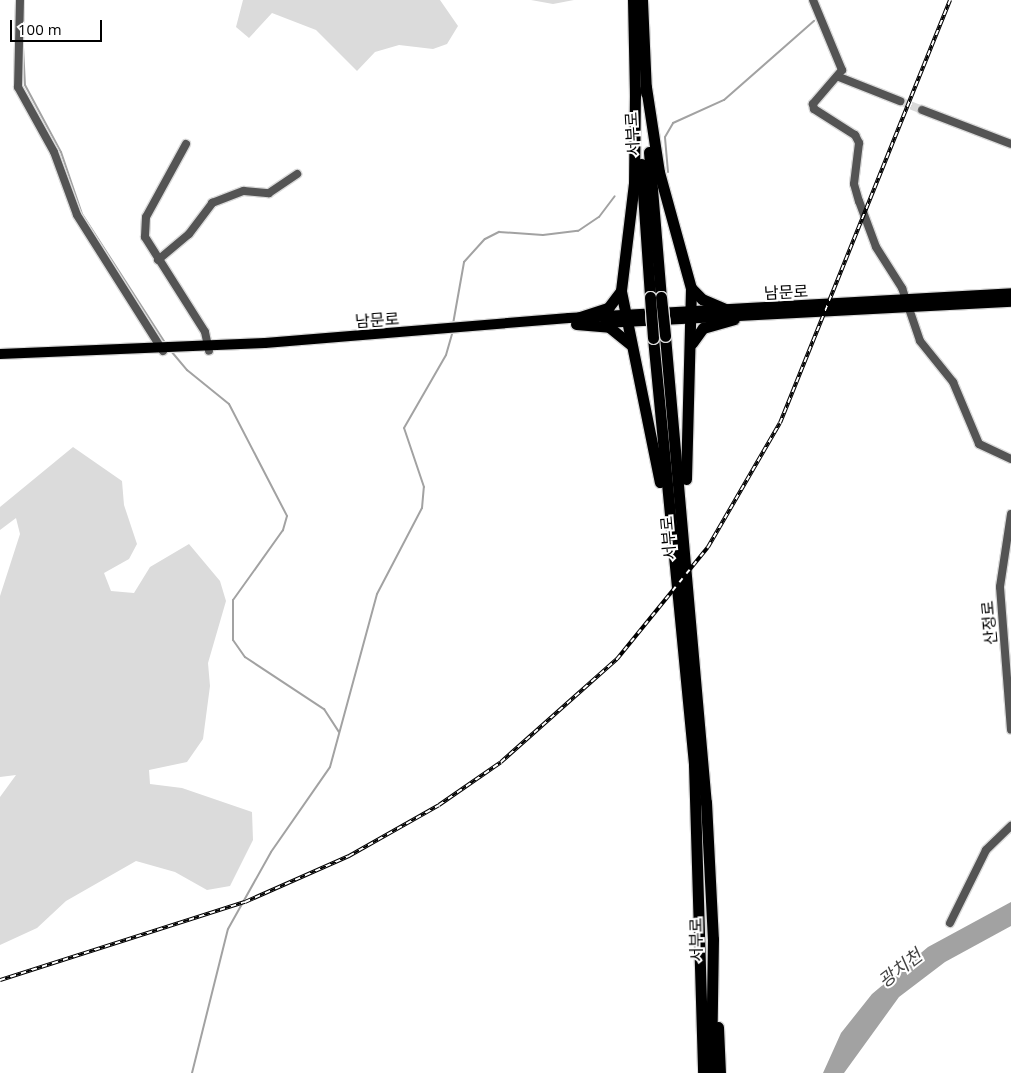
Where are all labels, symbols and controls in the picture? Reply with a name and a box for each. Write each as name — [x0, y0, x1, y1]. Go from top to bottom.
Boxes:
scale bar — [12, 10, 105, 42]
text: 100 m — [18, 19, 62, 39]
street label: 서부로 — [621, 111, 643, 157]
street label: 남문로 — [763, 281, 809, 303]
street label: 남문로 — [354, 309, 400, 331]
street label: 서부로 — [657, 515, 679, 561]
street label: 산정로 — [978, 600, 1000, 646]
street label: 서부로 — [686, 918, 706, 962]
water label: 광치천 — [874, 944, 926, 992]

